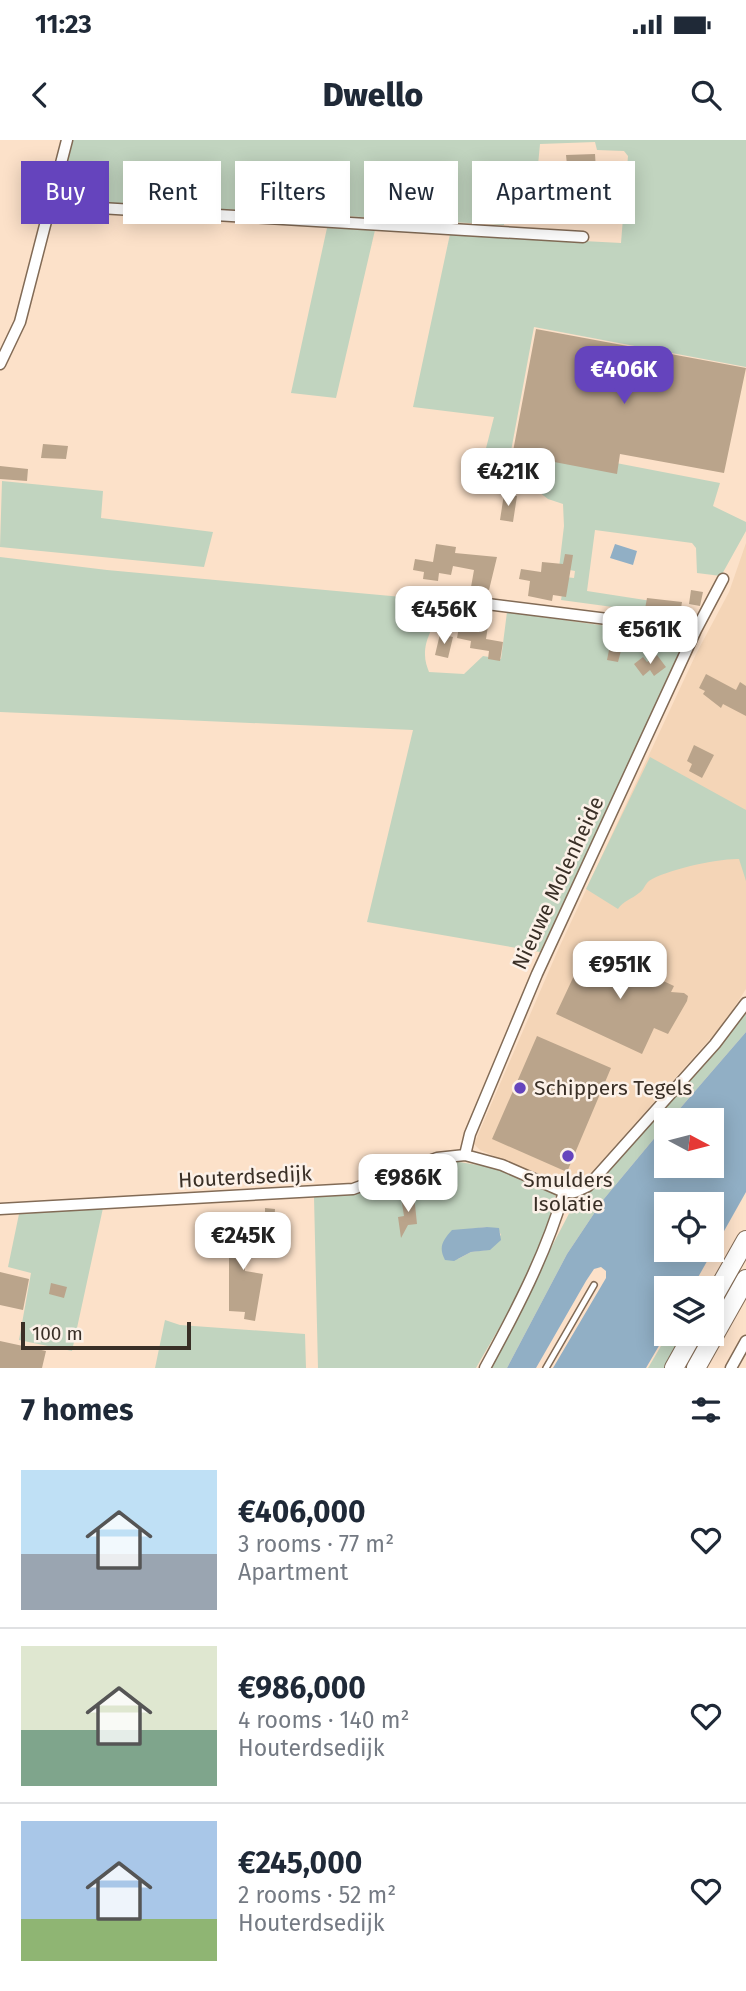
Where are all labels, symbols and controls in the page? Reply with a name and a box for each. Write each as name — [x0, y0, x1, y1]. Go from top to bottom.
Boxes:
text: 11:23 — [35, 9, 92, 40]
icon: back — [21, 76, 59, 114]
text: Dwello — [323, 76, 423, 114]
icon: search — [687, 76, 725, 114]
chip: Buy — [21, 161, 109, 224]
chip: Rent — [123, 161, 221, 224]
chip: Filters — [235, 161, 350, 224]
chip: New — [364, 161, 458, 224]
chip: Apartment — [472, 161, 635, 224]
pin: €406K — [575, 346, 673, 406]
text: €406K — [591, 355, 657, 383]
pin: €421K — [459, 448, 557, 508]
text: €421K — [477, 457, 539, 485]
pin: €456K — [395, 587, 493, 646]
text: €456K — [411, 595, 477, 623]
pin: €561K — [601, 606, 699, 666]
text: €561K — [619, 615, 681, 643]
street label: Nieuwe Molenheide — [506, 792, 610, 974]
pin: €951K — [571, 942, 669, 1001]
text: €951K — [589, 950, 651, 978]
place label: Schippers Tegels — [534, 1075, 693, 1101]
marker: Schippers Tegels — [512, 1080, 528, 1096]
north arrow — [654, 1108, 724, 1178]
map controls — [654, 1108, 724, 1346]
marker: Smulders Isolatie — [560, 1148, 576, 1164]
pin: €986K — [359, 1154, 457, 1214]
street label: Houterdsedijk — [177, 1161, 313, 1193]
text: €986K — [375, 1163, 442, 1191]
place label: Smulders Isolatie — [523, 1167, 613, 1217]
button: locate — [654, 1192, 724, 1262]
pin: €245K — [194, 1212, 292, 1272]
text: €245K — [211, 1221, 275, 1249]
button: layers — [654, 1276, 724, 1346]
scale bar — [21, 1319, 191, 1351]
text: 100 m — [32, 1322, 83, 1345]
icon: filters — [687, 1391, 725, 1429]
text: 7 homes — [21, 1392, 133, 1428]
text: €406,000 — [238, 1494, 366, 1530]
icon: home — [77, 1498, 161, 1582]
icon: heart — [687, 1521, 725, 1559]
text: 3 rooms · 77 m² — [238, 1530, 394, 1558]
text: Apartment — [238, 1558, 348, 1586]
text: €986,000 — [238, 1670, 366, 1706]
icon: home — [77, 1674, 161, 1758]
icon: heart — [687, 1697, 725, 1735]
text: 4 rooms · 140 m² — [238, 1706, 409, 1734]
text: Houterdsedijk — [238, 1734, 385, 1762]
text: €245,000 — [238, 1845, 362, 1881]
icon: home — [77, 1849, 161, 1933]
icon: heart — [687, 1872, 725, 1910]
text: 2 rooms · 52 m² — [238, 1881, 396, 1909]
text: Houterdsedijk — [238, 1909, 385, 1937]

